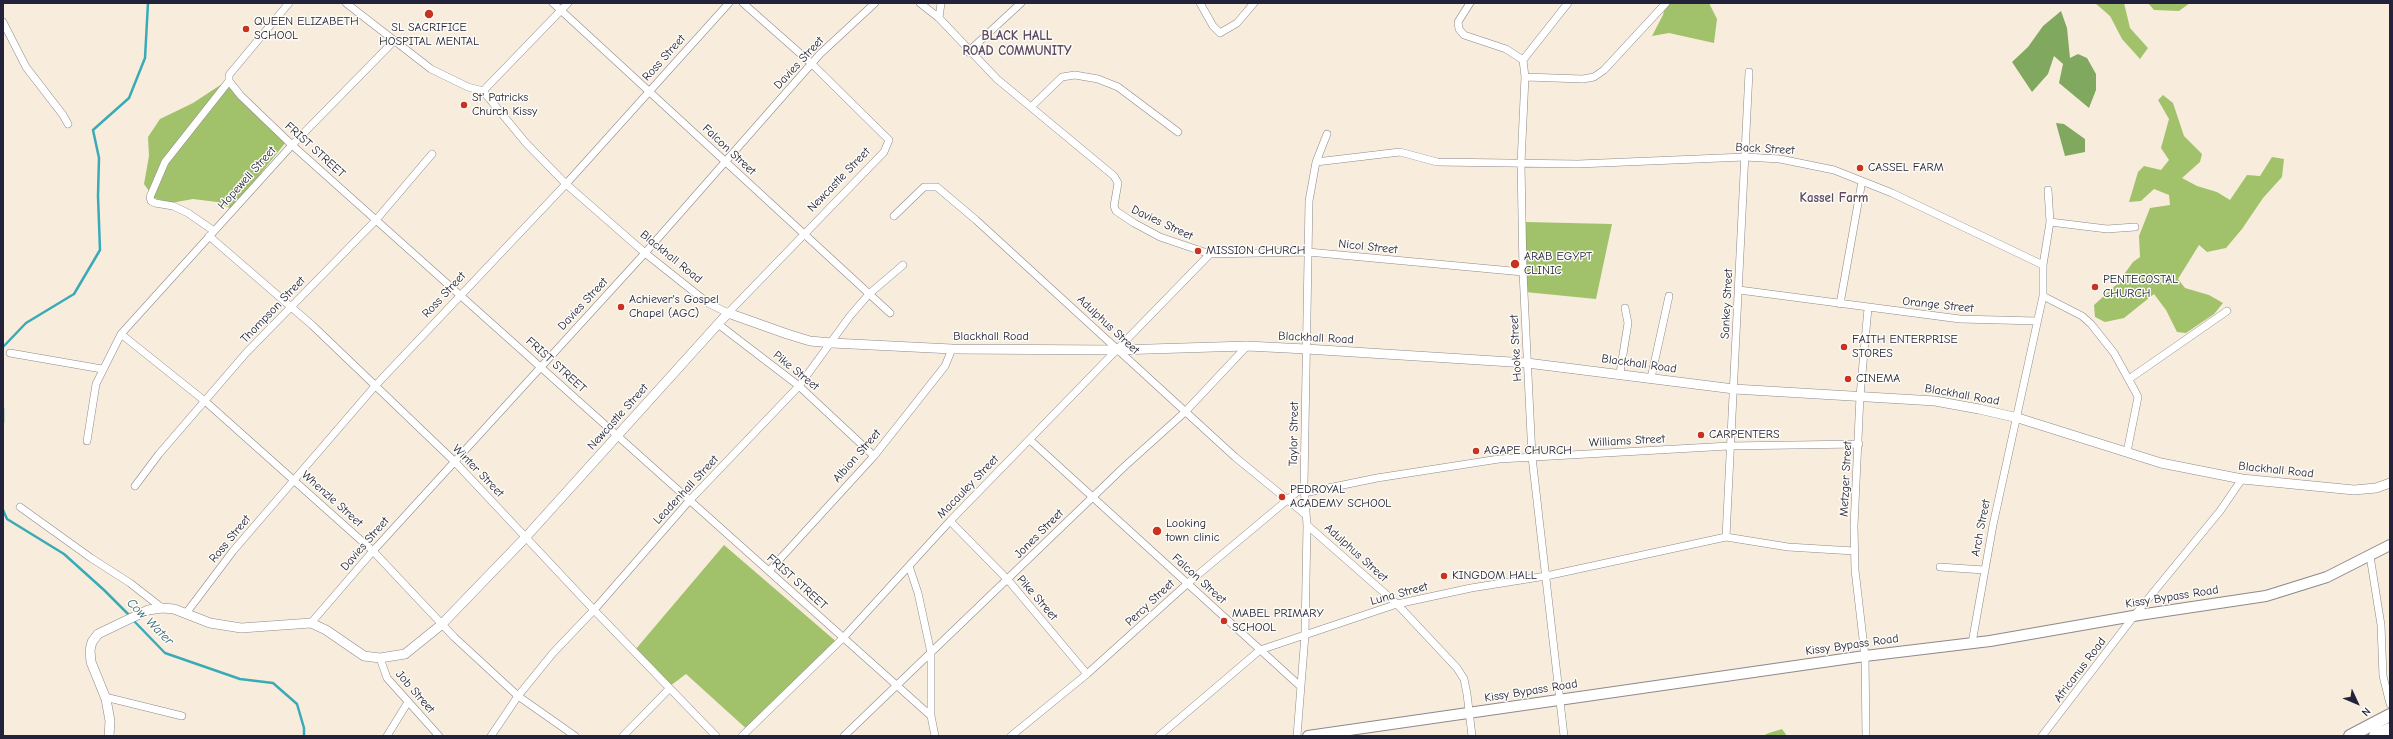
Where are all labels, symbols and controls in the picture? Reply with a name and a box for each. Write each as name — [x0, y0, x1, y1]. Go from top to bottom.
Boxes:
marker: SL SACRIFICE HOSPITAL MENTAL — [423, 8, 435, 20]
place label: QUEEN ELIZABETH SCHOOL — [254, 15, 359, 43]
place label: SL SACRIFICE HOSPITAL MENTAL — [379, 21, 479, 49]
marker: QUEEN ELIZABETH SCHOOL — [241, 24, 251, 34]
district label: BLACK HALL ROAD COMMUNITY — [963, 28, 1071, 59]
street label: Ross Street — [639, 32, 689, 84]
street label: Davies Street — [771, 34, 827, 92]
place label: St' Patricks Church Kissy — [472, 91, 537, 119]
marker: St' Patricks Church Kissy — [459, 100, 469, 110]
street label: FRIST STREET — [282, 119, 348, 181]
street label: Falcon Street — [699, 122, 759, 178]
street label: Back Street — [1735, 140, 1795, 158]
street label: Hopewell Street — [215, 144, 279, 212]
street label: Newcastle Street — [805, 145, 873, 215]
place label: CASSEL FARM — [1868, 161, 1944, 175]
marker: CASSEL FARM — [1855, 163, 1865, 173]
district label: Kassel Farm — [1800, 190, 1868, 206]
street label: Davies Street — [1129, 202, 1195, 244]
street label: Blackhall Road — [637, 228, 705, 286]
street label: Nicol Street — [1338, 237, 1398, 257]
place label: MISSION CHURCH — [1206, 244, 1306, 258]
marker: MISSION CHURCH — [1193, 246, 1203, 256]
place label: ARAB EGYPT CLINIC — [1524, 250, 1592, 278]
marker: ARAB EGYPT CLINIC — [1509, 258, 1521, 270]
street label: Sankey Street — [1718, 268, 1736, 340]
street label: Ross Street — [419, 269, 469, 321]
place label: PENTECOSTAL CHURCH — [2103, 273, 2178, 301]
street label: Thompson Street — [238, 274, 308, 346]
street label: Davies Street — [555, 275, 611, 333]
marker: PENTECOSTAL CHURCH — [2090, 282, 2100, 292]
street label: Adulphus Street — [1074, 292, 1142, 358]
place label: Achiever's Gospel Chapel (AGC) — [629, 293, 719, 321]
street label: Orange Street — [1902, 294, 1974, 316]
marker: Achiever's Gospel Chapel (AGC) — [616, 302, 626, 312]
street label: Hooke Street — [1507, 314, 1525, 382]
street label: Blackhall Road — [1278, 329, 1354, 347]
street label: Blackhall Road — [953, 330, 1029, 344]
place label: FAITH ENTERPRISE STORES — [1852, 333, 1958, 361]
street label: FRIST STREET — [523, 334, 589, 396]
marker: FAITH ENTERPRISE STORES — [1839, 342, 1849, 352]
street label: Pike Street — [770, 348, 822, 394]
street label: Blackhall Road — [1601, 352, 1677, 376]
place label: CINEMA — [1856, 372, 1900, 386]
marker: CINEMA — [1843, 374, 1853, 384]
street label: Newcastle Street — [585, 381, 651, 453]
street label: Blackhall Road — [1924, 381, 2000, 409]
street label: Taylor Street — [1286, 402, 1302, 466]
street label: Albion Street — [830, 426, 884, 486]
place label: CARPENTERS — [1709, 428, 1780, 442]
marker: CARPENTERS — [1696, 430, 1706, 440]
street label: Williams Street — [1589, 432, 1665, 450]
street label: Metzger Street — [1837, 441, 1855, 517]
street label: Winter Street — [449, 442, 507, 500]
place label: AGAPE CHURCH — [1484, 444, 1572, 458]
marker: AGAPE CHURCH — [1471, 446, 1481, 456]
street label: Macauley Street — [934, 452, 1002, 522]
street label: Leadenhall Street — [650, 453, 722, 527]
street label: Blackhall Road — [2238, 459, 2314, 481]
street label: Whenzle Street — [298, 468, 366, 530]
place label: PEDROYAL ACADEMY SCHOOL — [1290, 483, 1391, 511]
marker: PEDROYAL ACADEMY SCHOOL — [1277, 492, 1287, 502]
street label: Arch Street — [1968, 498, 1994, 558]
street label: Jones Street — [1011, 506, 1067, 562]
street label: Ross Street — [206, 512, 254, 566]
street label: Davies Street — [338, 514, 392, 574]
place label: Looking town clinic — [1166, 517, 1219, 545]
street label: Adulphus Street — [1321, 521, 1391, 585]
marker: Looking town clinic — [1151, 525, 1163, 537]
street label: FRIST STREET — [764, 551, 830, 613]
street label: Falcon Street — [1169, 551, 1229, 607]
place label: KINGDOM HALL — [1452, 569, 1537, 583]
marker: KINGDOM HALL — [1439, 571, 1449, 581]
street label: Pike Street — [1014, 572, 1060, 624]
street label: Percy Street — [1122, 577, 1178, 629]
street label: Luna Street — [1369, 579, 1429, 609]
street label: Kissy Bypass Road — [2124, 583, 2220, 611]
water label: Cow Water — [123, 595, 177, 649]
place label: MABEL PRIMARY SCHOOL — [1232, 607, 1324, 635]
marker: MABEL PRIMARY SCHOOL — [1219, 616, 1229, 626]
street label: Kissy Bypass Road — [1804, 631, 1900, 659]
street label: Africanus Road — [2051, 635, 2109, 705]
street label: Job Street — [392, 668, 438, 716]
street label: Kissy Bypass Road — [1483, 677, 1579, 705]
north arrow — [2337, 683, 2377, 723]
text: N — [2359, 705, 2373, 719]

